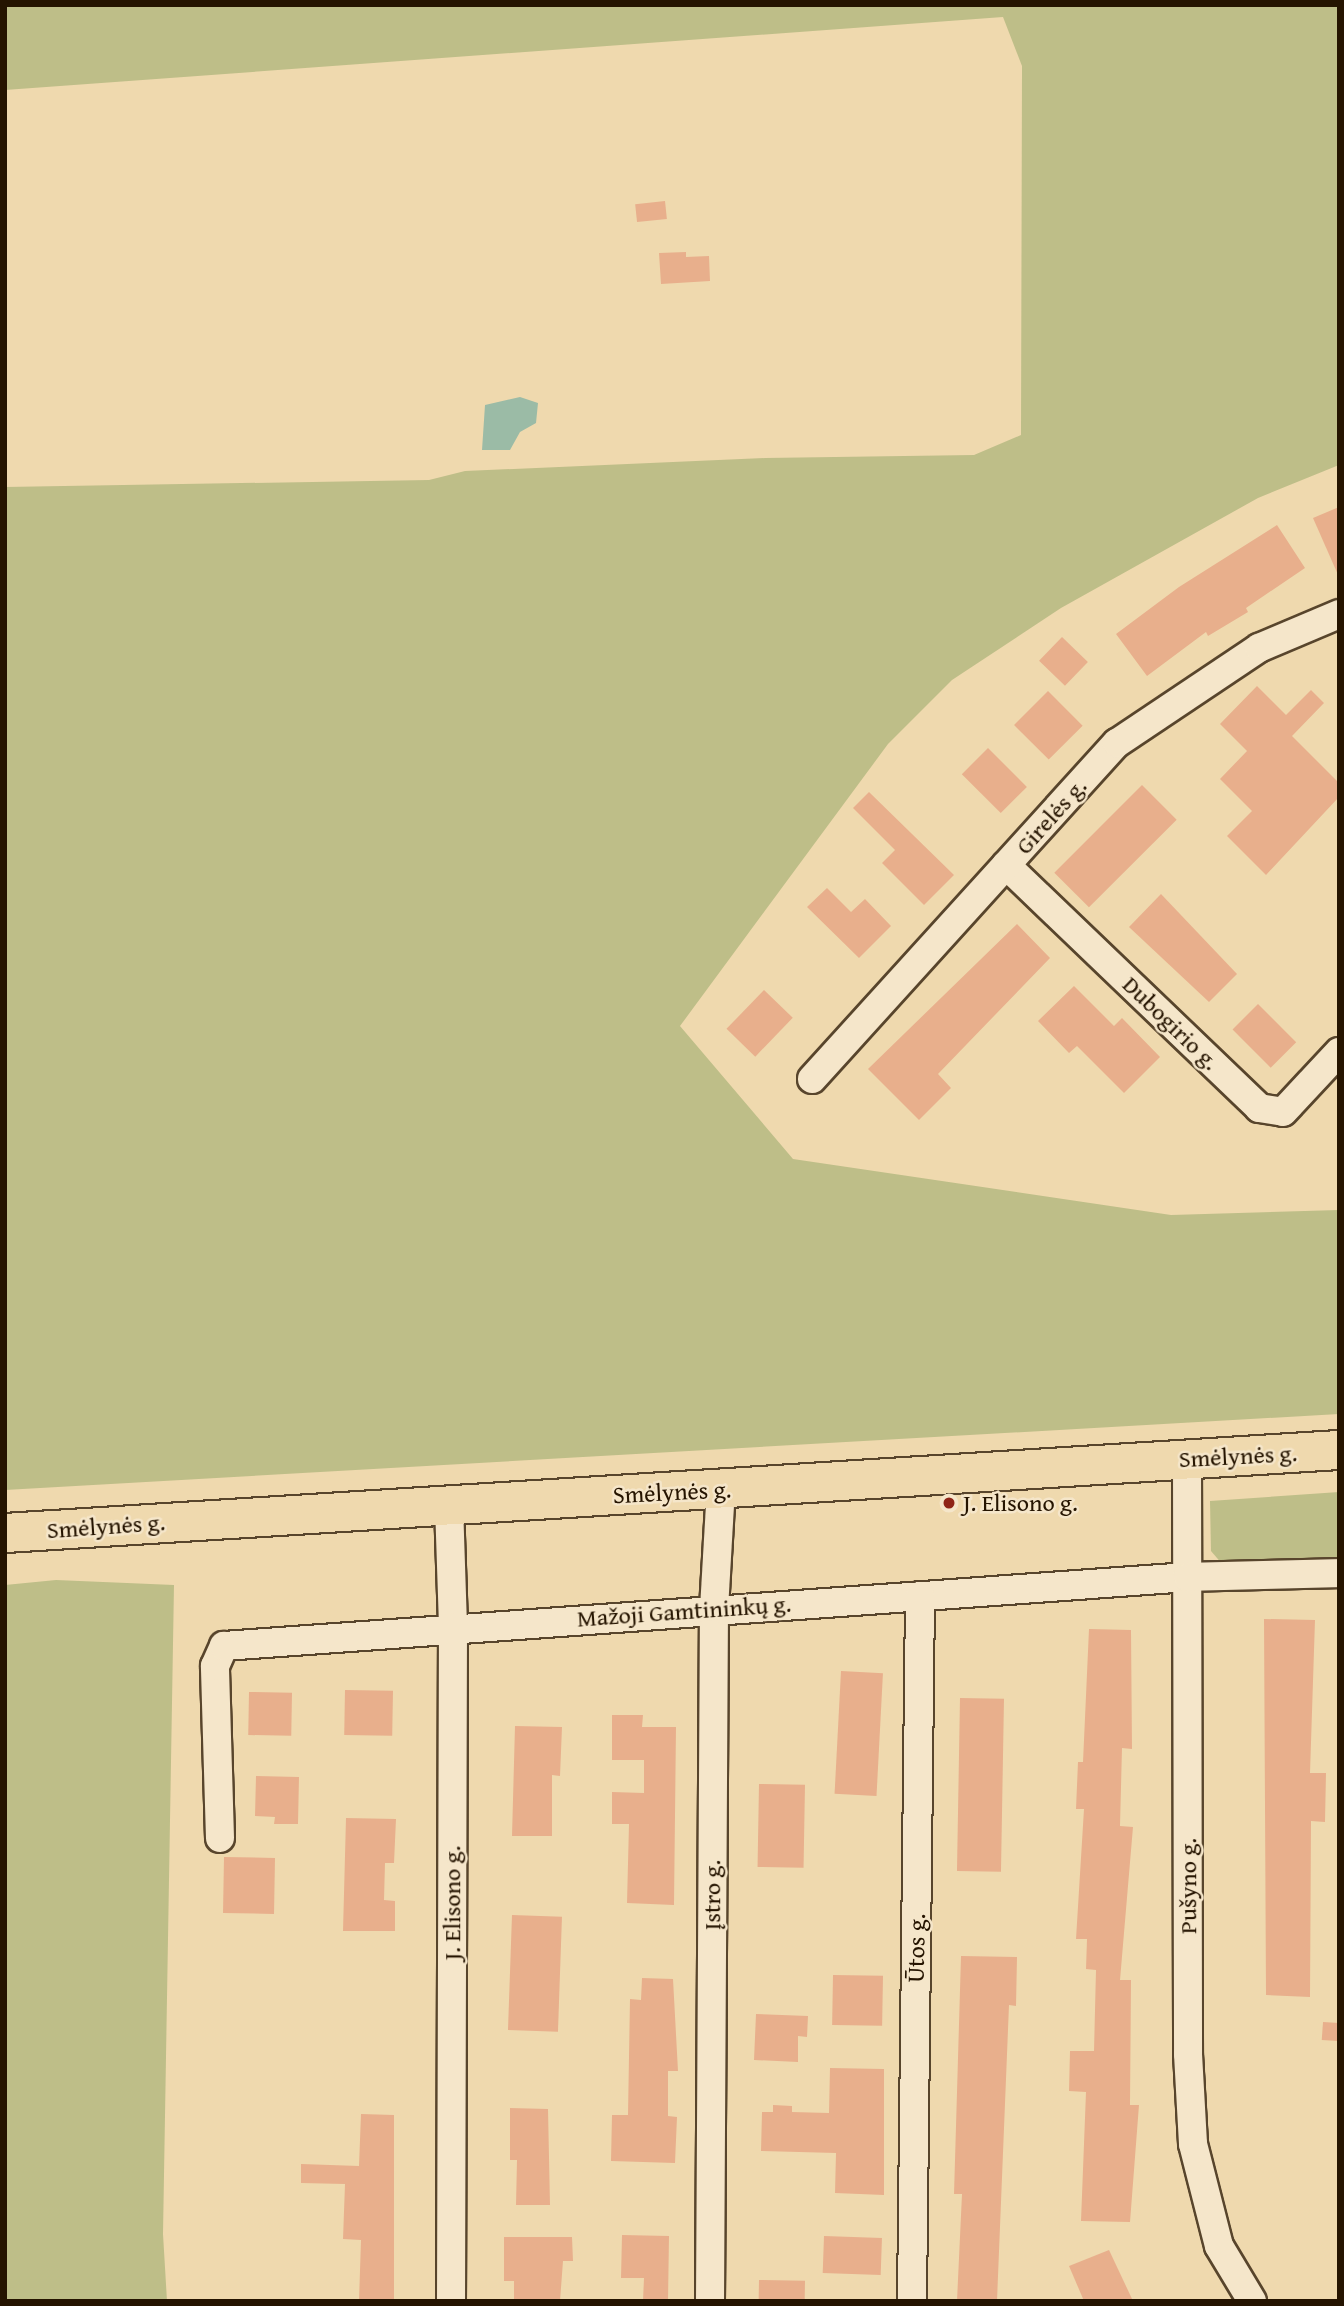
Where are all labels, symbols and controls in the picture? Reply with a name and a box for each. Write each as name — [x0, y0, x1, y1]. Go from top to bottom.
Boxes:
street label: Girelės g. — [1009, 772, 1093, 860]
street label: Dubogirio g. — [1117, 970, 1225, 1076]
street label: Smėlynės g. — [1178, 1439, 1298, 1473]
street label: Smėlynės g. — [612, 1475, 732, 1509]
place label: J. Elisono g. — [963, 1489, 1078, 1517]
marker: J. Elisono g. — [941, 1495, 957, 1511]
street label: Smėlynės g. — [46, 1507, 166, 1545]
street label: Mažoji Gamtininkų g. — [576, 1589, 792, 1633]
street label: Pušyno g. — [1174, 1838, 1202, 1934]
street label: J. Elisono g. — [438, 1846, 466, 1960]
street label: Įstro g. — [698, 1860, 726, 1930]
street label: Ūtos g. — [901, 1913, 931, 1983]

